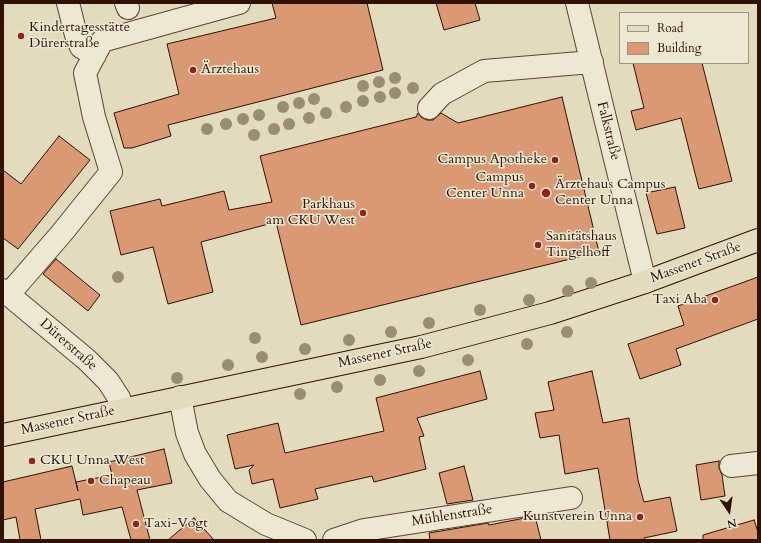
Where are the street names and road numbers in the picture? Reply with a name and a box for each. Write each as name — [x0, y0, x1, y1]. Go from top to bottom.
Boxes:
street label: Falkstraße — [593, 100, 623, 162]
street label: Massener Straße — [648, 239, 744, 287]
street label: Dürerstraße — [36, 316, 100, 374]
street label: Massener Straße — [337, 336, 433, 372]
street label: Massener Straße — [20, 403, 116, 439]
street label: Mühlenstraße — [410, 501, 494, 531]

